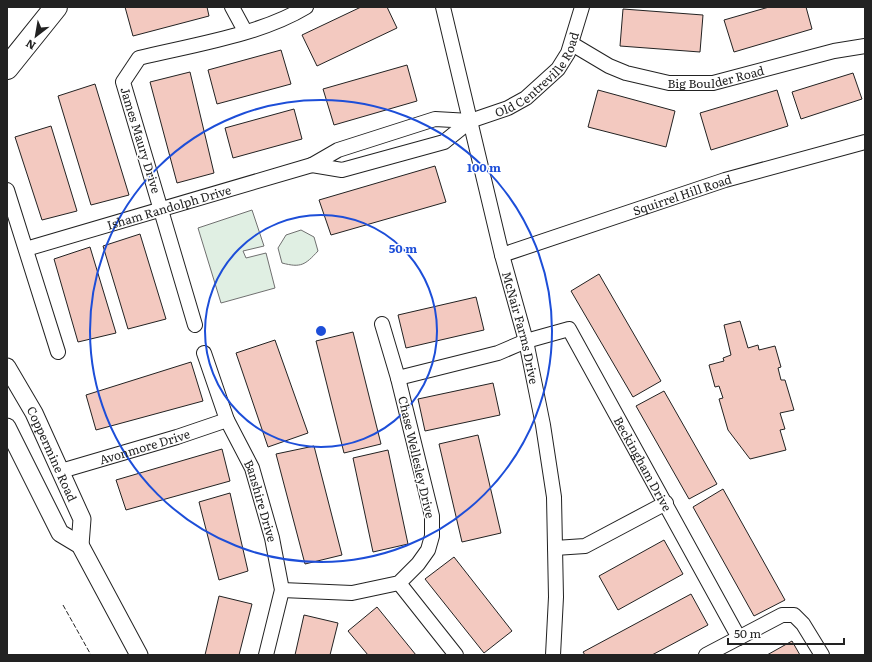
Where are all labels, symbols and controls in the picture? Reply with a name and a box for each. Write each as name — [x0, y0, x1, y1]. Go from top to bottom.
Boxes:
north arrow — [16, 16, 56, 56]
street label: Old Centreville Road — [492, 29, 583, 121]
text: N — [22, 36, 38, 55]
street label: Big Boulder Road — [667, 61, 767, 92]
street label: James Maury Drive — [116, 85, 166, 195]
text: 100 m — [467, 158, 501, 176]
street label: Squirrel Hill Road — [630, 169, 734, 219]
street label: Isham Randolph Drive — [105, 180, 233, 234]
text: 50 m — [389, 239, 417, 257]
street label: McNair Farms Drive — [498, 269, 543, 386]
centre of rings — [314, 324, 328, 338]
street label: Chase Wellesley Drive — [394, 394, 440, 520]
street label: Coppermine Road — [23, 402, 82, 505]
street label: Beckingham Drive — [610, 413, 677, 514]
street label: Avonmore Drive — [97, 424, 192, 468]
street label: Banshire Drive — [240, 456, 282, 544]
scale bar — [728, 620, 844, 646]
text: 50 m — [734, 624, 761, 642]

